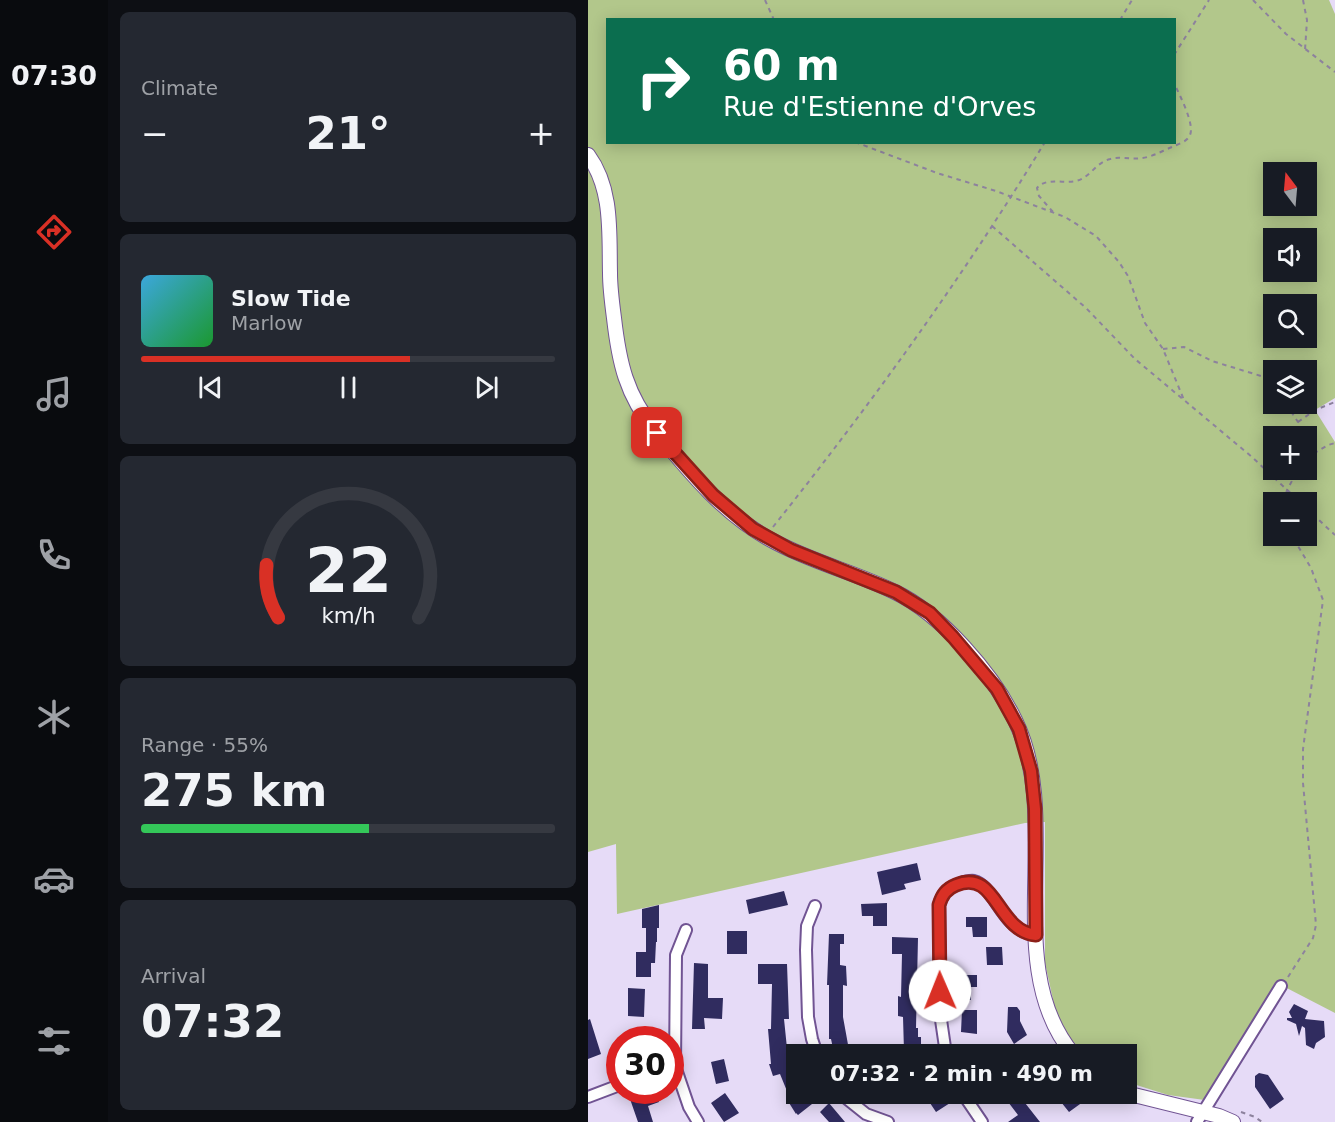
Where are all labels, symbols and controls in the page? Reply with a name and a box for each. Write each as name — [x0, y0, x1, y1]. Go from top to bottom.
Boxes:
text: 60 m — [723, 41, 840, 90]
icon: right — [624, 42, 702, 120]
text: 07:30 — [11, 60, 97, 91]
text: Climate — [141, 76, 218, 100]
text: Rue d'Estienne d'Orves — [723, 91, 1036, 122]
text: 21° — [305, 107, 391, 160]
text: − — [141, 114, 169, 153]
text: + — [527, 114, 555, 153]
north arrow — [1263, 162, 1317, 216]
map controls — [1263, 162, 1317, 546]
icon: directions — [33, 211, 75, 253]
button: sound — [1263, 228, 1317, 282]
text: Slow Tide — [231, 286, 351, 311]
button: search — [1263, 294, 1317, 348]
text: Marlow — [231, 311, 303, 335]
button: layers — [1263, 360, 1317, 414]
icon: previous — [194, 371, 227, 404]
icon: pause — [332, 371, 365, 404]
icon: next — [470, 371, 503, 404]
icon: music — [33, 373, 75, 415]
pin — [631, 407, 682, 458]
icon: arrive — [640, 416, 673, 449]
button: + — [1263, 426, 1317, 480]
button: − — [1263, 492, 1317, 546]
icon: phone — [33, 534, 75, 576]
text: 22 — [305, 534, 391, 607]
text: km/h — [321, 603, 375, 628]
icon: climate — [33, 696, 75, 738]
text: Range · 55% — [141, 733, 268, 757]
text: 275 km — [141, 764, 327, 817]
icon: car — [33, 858, 75, 900]
position arrow — [908, 959, 972, 1023]
text: Arrival — [141, 964, 206, 988]
text: 07:32 — [141, 995, 284, 1048]
icon: filters — [33, 1020, 75, 1062]
speed limit sign: 30 — [606, 1026, 684, 1104]
text: 07:32 · 2 min · 490 m — [830, 1061, 1093, 1086]

